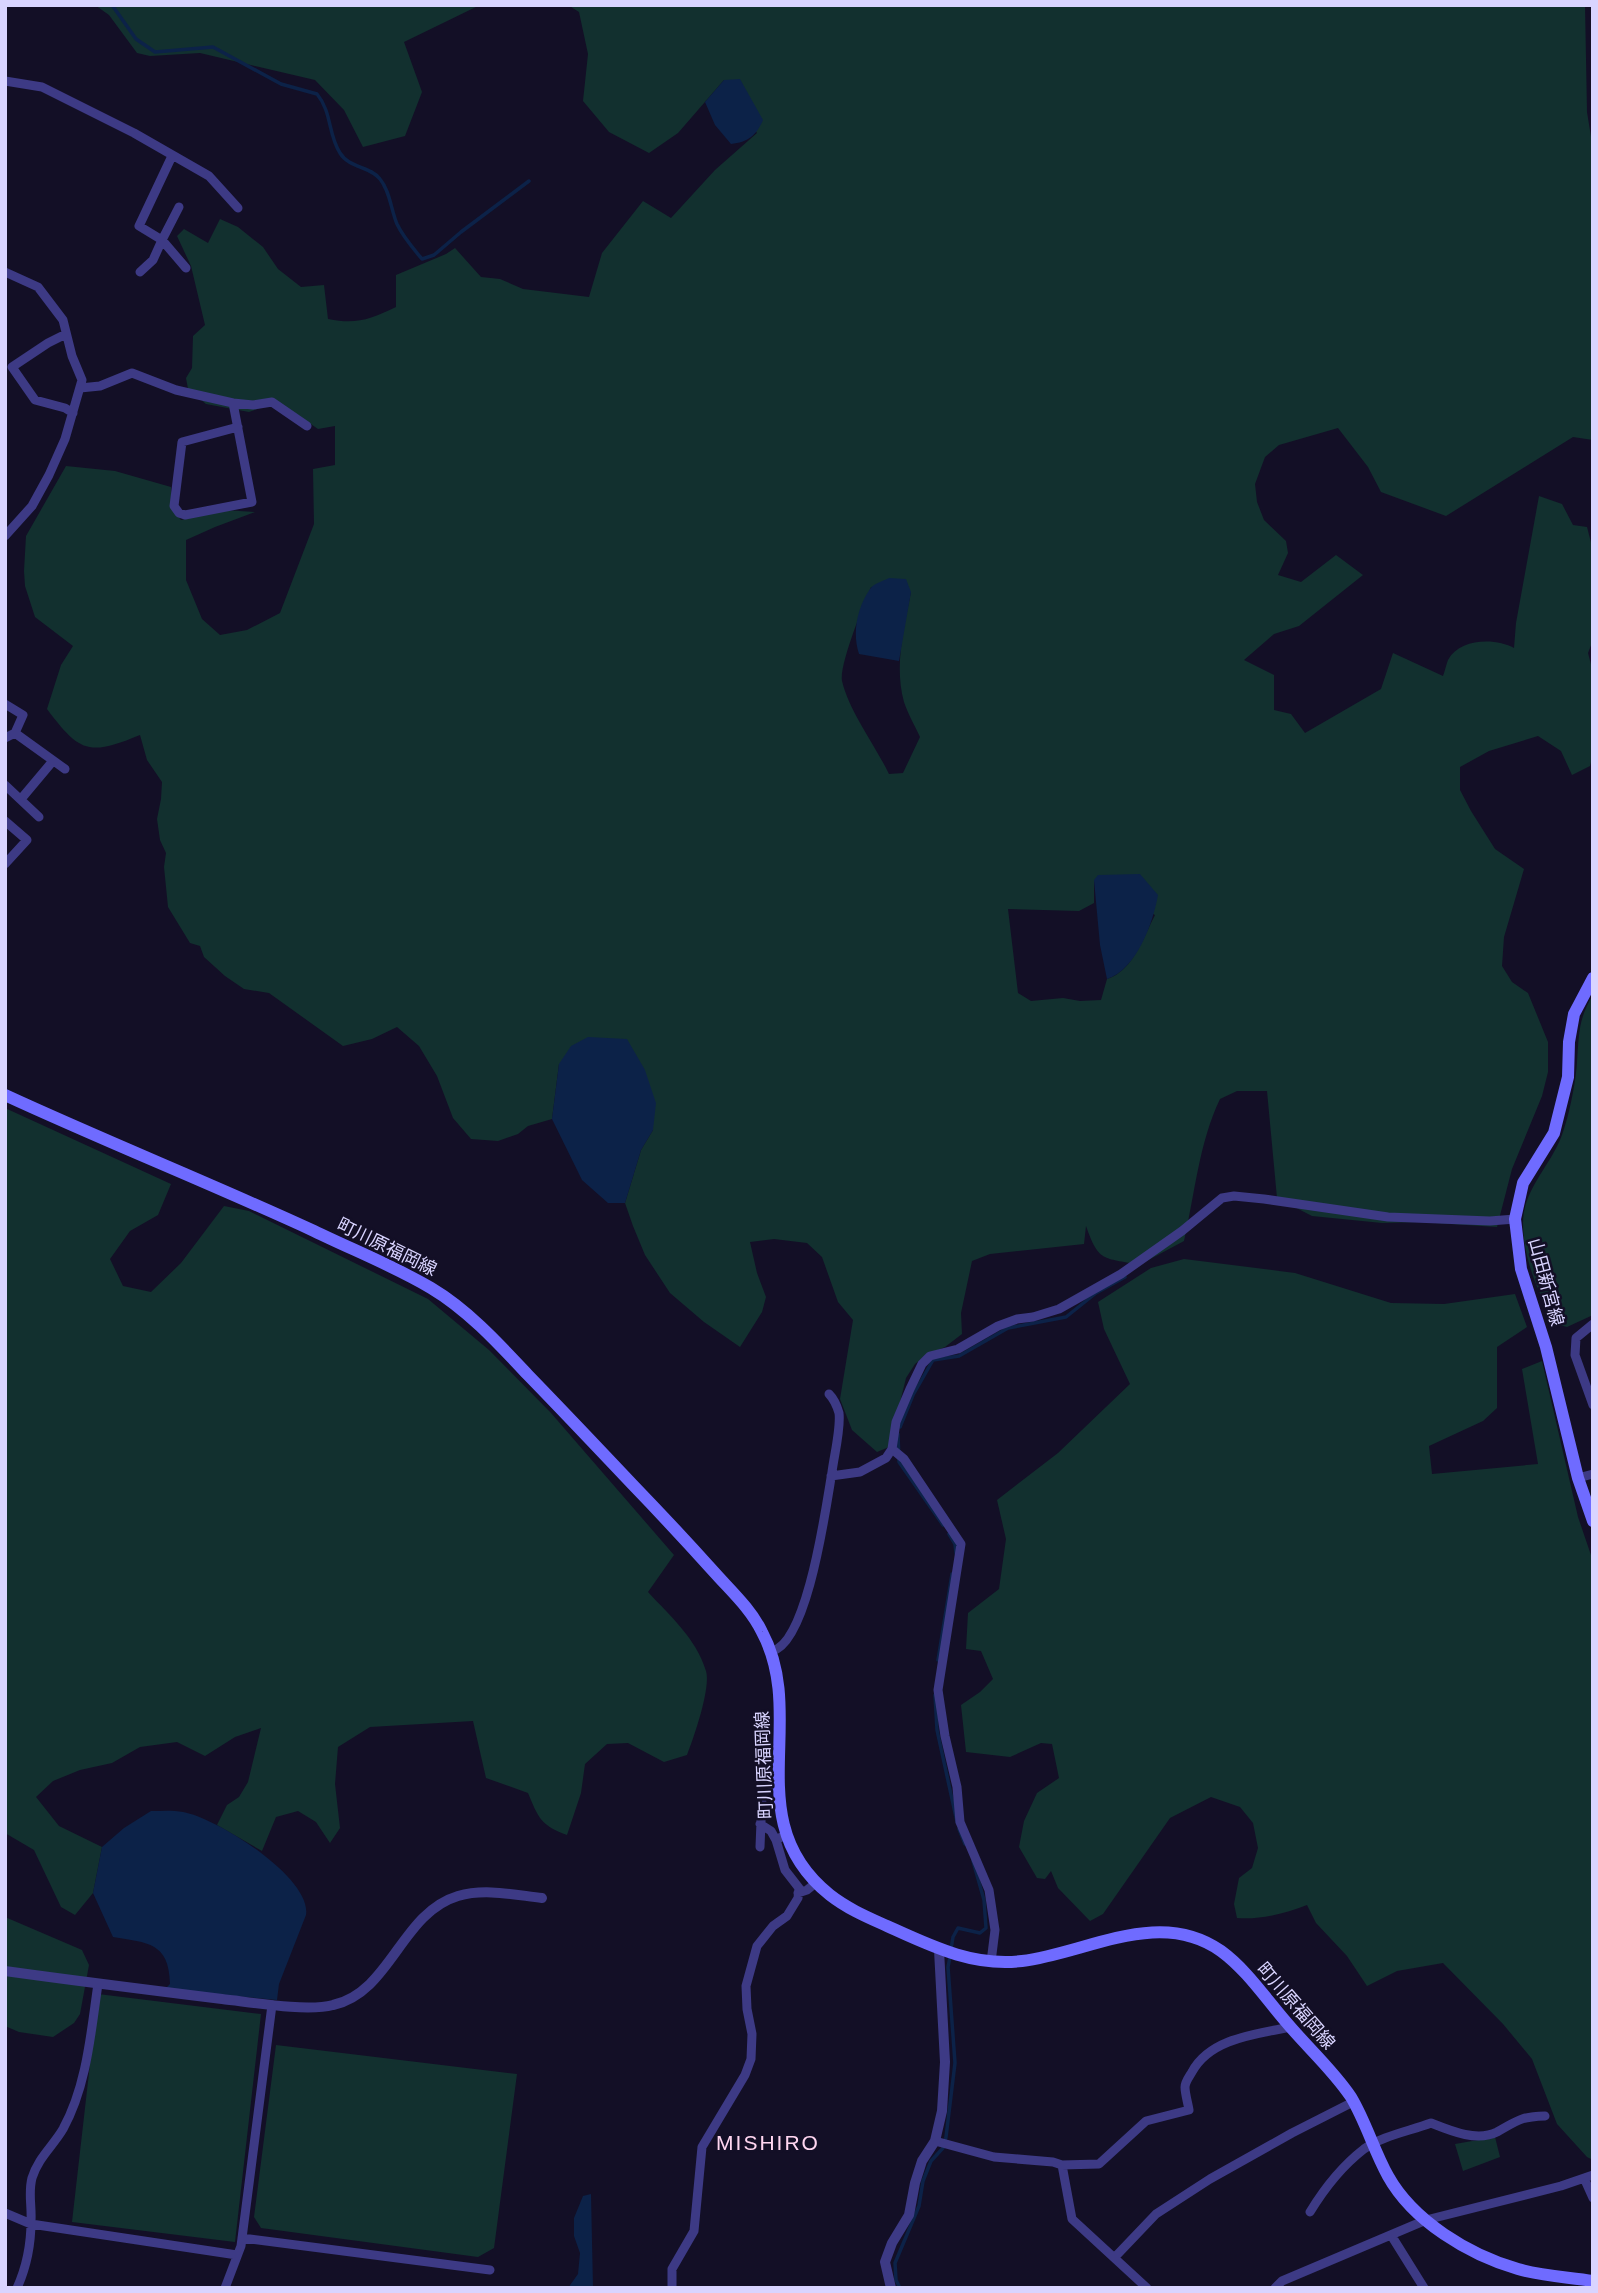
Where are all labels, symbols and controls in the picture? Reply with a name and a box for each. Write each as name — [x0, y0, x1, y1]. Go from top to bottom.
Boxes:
street label: 町川原福岡線 — [334, 1214, 440, 1280]
street label: 山田新宮線 — [1525, 1236, 1567, 1328]
street label: 町川原福岡線 — [752, 1711, 776, 1819]
street label: 町川原福岡線 — [1253, 1959, 1339, 2053]
district label: MISHIRO — [716, 2131, 820, 2154]

